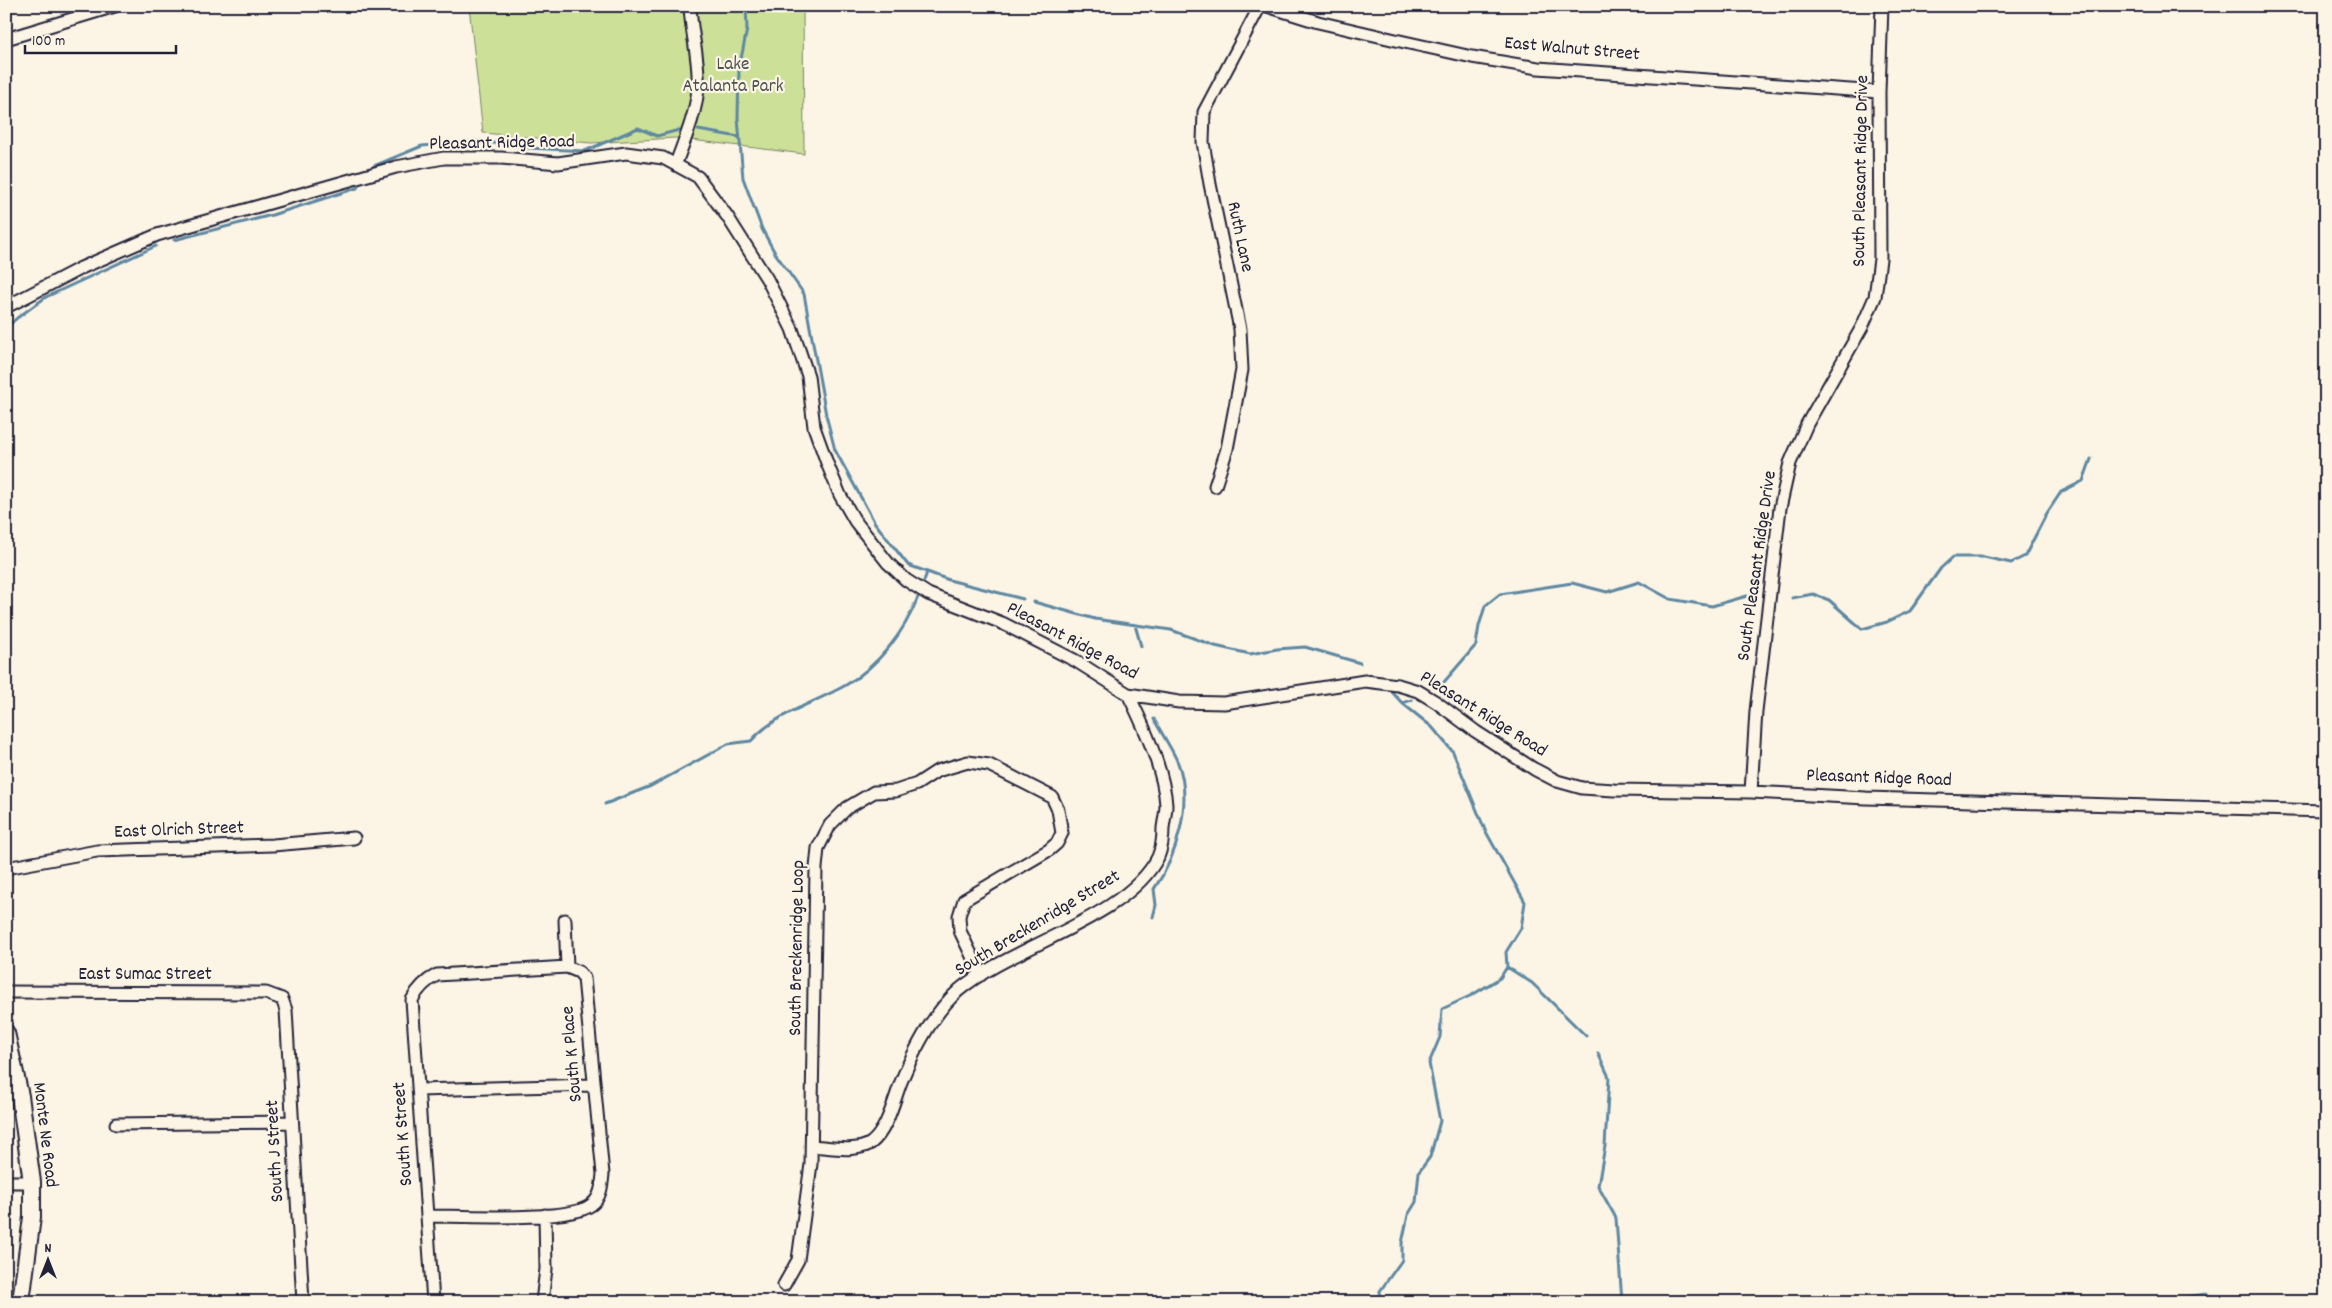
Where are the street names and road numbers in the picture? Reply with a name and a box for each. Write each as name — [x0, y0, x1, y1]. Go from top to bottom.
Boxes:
street label: East Walnut Street — [1503, 31, 1641, 69]
street label: South Pleasant Ridge Drive — [1847, 75, 1877, 267]
street label: Pleasant Ridge Road — [429, 129, 575, 159]
street label: Ruth Lane — [1218, 199, 1260, 275]
street label: South Pleasant Ridge Drive — [1731, 469, 1785, 663]
street label: Pleasant Ridge Road — [1001, 596, 1143, 688]
street label: Pleasant Ridge Road — [1414, 665, 1552, 765]
street label: Pleasant Ridge Road — [1806, 763, 1952, 795]
street label: East Olrich Street — [114, 815, 244, 847]
street label: South Breckenridge Loop — [783, 860, 813, 1036]
street label: South Breckenridge Street — [950, 864, 1126, 984]
street label: East Sumac Street — [78, 962, 212, 989]
street label: South K Place — [555, 1005, 591, 1103]
street label: Monte Ne Road — [24, 1081, 64, 1189]
street label: South K Street — [387, 1081, 421, 1187]
street label: South J Street — [260, 1099, 292, 1203]

